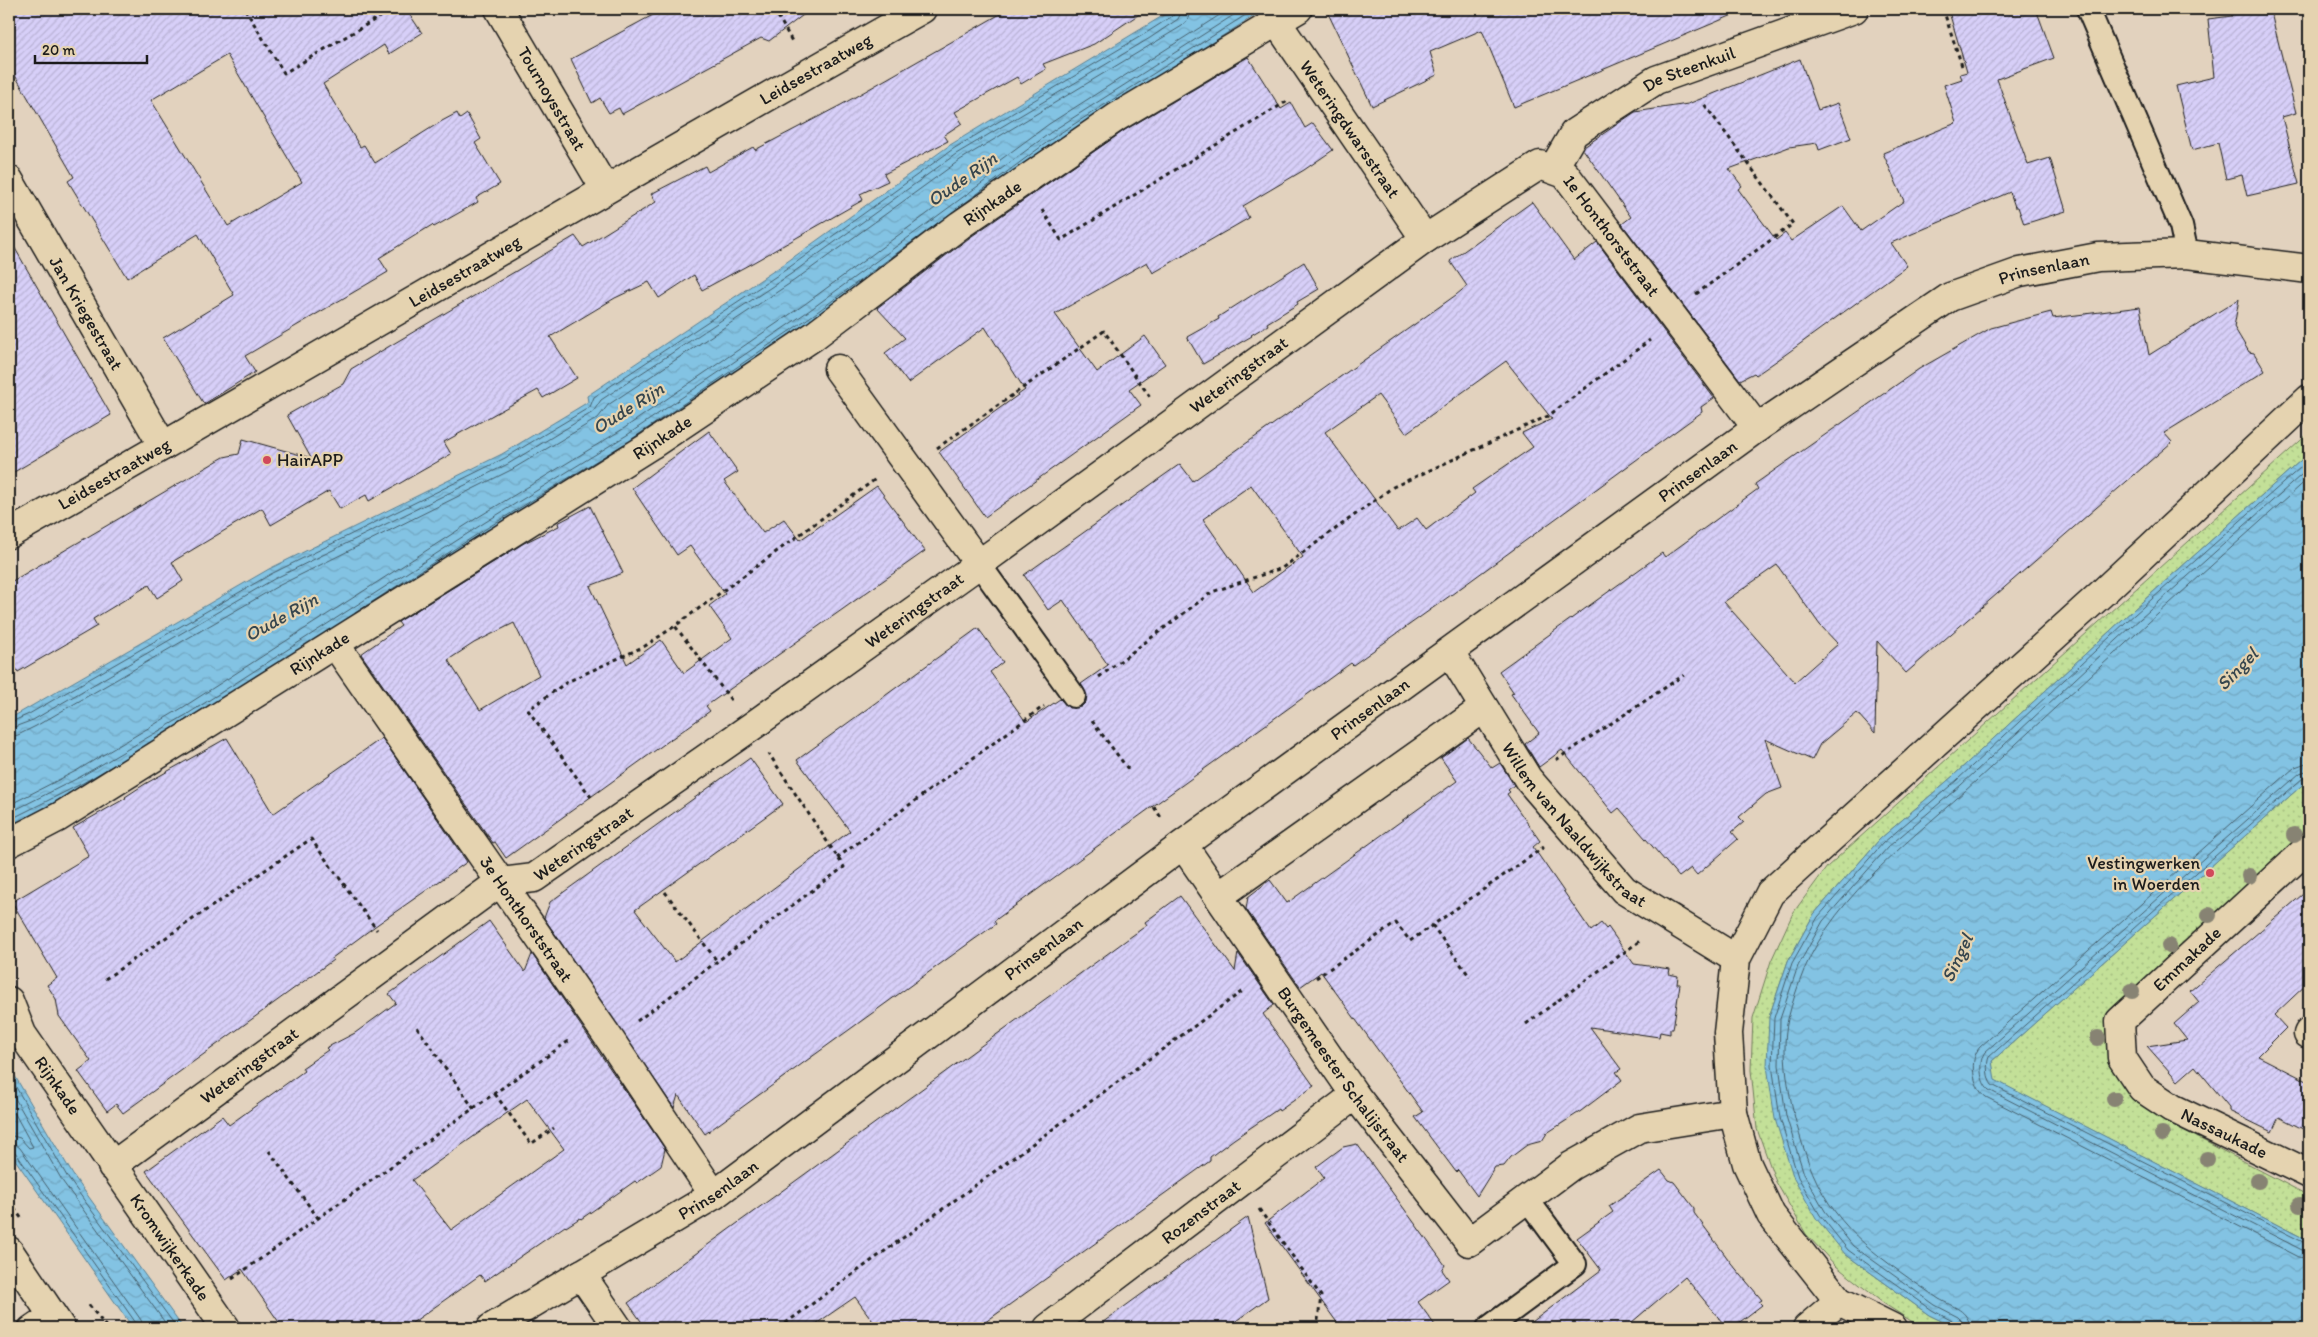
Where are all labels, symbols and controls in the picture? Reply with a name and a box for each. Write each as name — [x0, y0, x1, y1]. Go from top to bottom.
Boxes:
street label: Leidsestraatweg — [756, 28, 877, 110]
scale bar — [35, 32, 148, 64]
text: 20 m — [42, 41, 76, 59]
street label: De Steenkuil — [1638, 42, 1738, 97]
street label: Tournoysstraat — [513, 43, 591, 155]
street label: Weteringdwarsstraat — [1295, 56, 1405, 203]
water label: Oude Rijn — [923, 147, 1001, 211]
street label: 1e Honthorststraat — [1558, 170, 1665, 301]
street label: Rijnkade — [959, 175, 1026, 231]
street label: Leidsestraatweg — [405, 230, 525, 312]
street label: Prinsenlaan — [1995, 248, 2091, 290]
street label: Jan Kriegestraat — [45, 252, 128, 374]
street label: Weteringstraat — [1185, 331, 1292, 418]
water label: Oude Rijn — [588, 377, 668, 439]
street label: Rijnkade — [628, 410, 696, 465]
street label: Leidsestraatweg — [54, 433, 175, 515]
street label: Prinsenlaan — [1654, 435, 1742, 507]
place label: HairAPP — [277, 449, 343, 471]
marker: HairAPP — [261, 454, 273, 466]
street label: Weteringstraat — [860, 567, 968, 653]
water label: Oude Rijn — [241, 587, 322, 646]
street label: Rijnkade — [286, 626, 353, 680]
water label: Singel — [2211, 642, 2264, 695]
street label: Prinsenlaan — [1326, 673, 1414, 745]
street label: Willem van Naaldwijkstraat — [1497, 738, 1651, 912]
street label: Weteringstraat — [529, 801, 638, 886]
street label: 3e Honthorststraat — [475, 852, 578, 987]
place label: Vestingwerken in Woerden — [2087, 852, 2200, 895]
marker: Vestingwerken in Woerden — [2204, 867, 2216, 879]
street label: Prinsenlaan — [1000, 912, 1087, 985]
street label: Emmakade — [2148, 922, 2226, 996]
water label: Singel — [1936, 929, 1979, 986]
street label: Burgemeester Schalijstraat — [1273, 982, 1414, 1167]
street label: Weteringstraat — [196, 1022, 303, 1109]
street label: Rijnkade — [30, 1052, 86, 1119]
street label: Nassaukade — [2177, 1103, 2271, 1163]
street label: Prinsenlaan — [674, 1155, 763, 1225]
street label: Rozenstraat — [1157, 1175, 1245, 1249]
street label: Kromwijkerkade — [125, 1189, 215, 1305]

